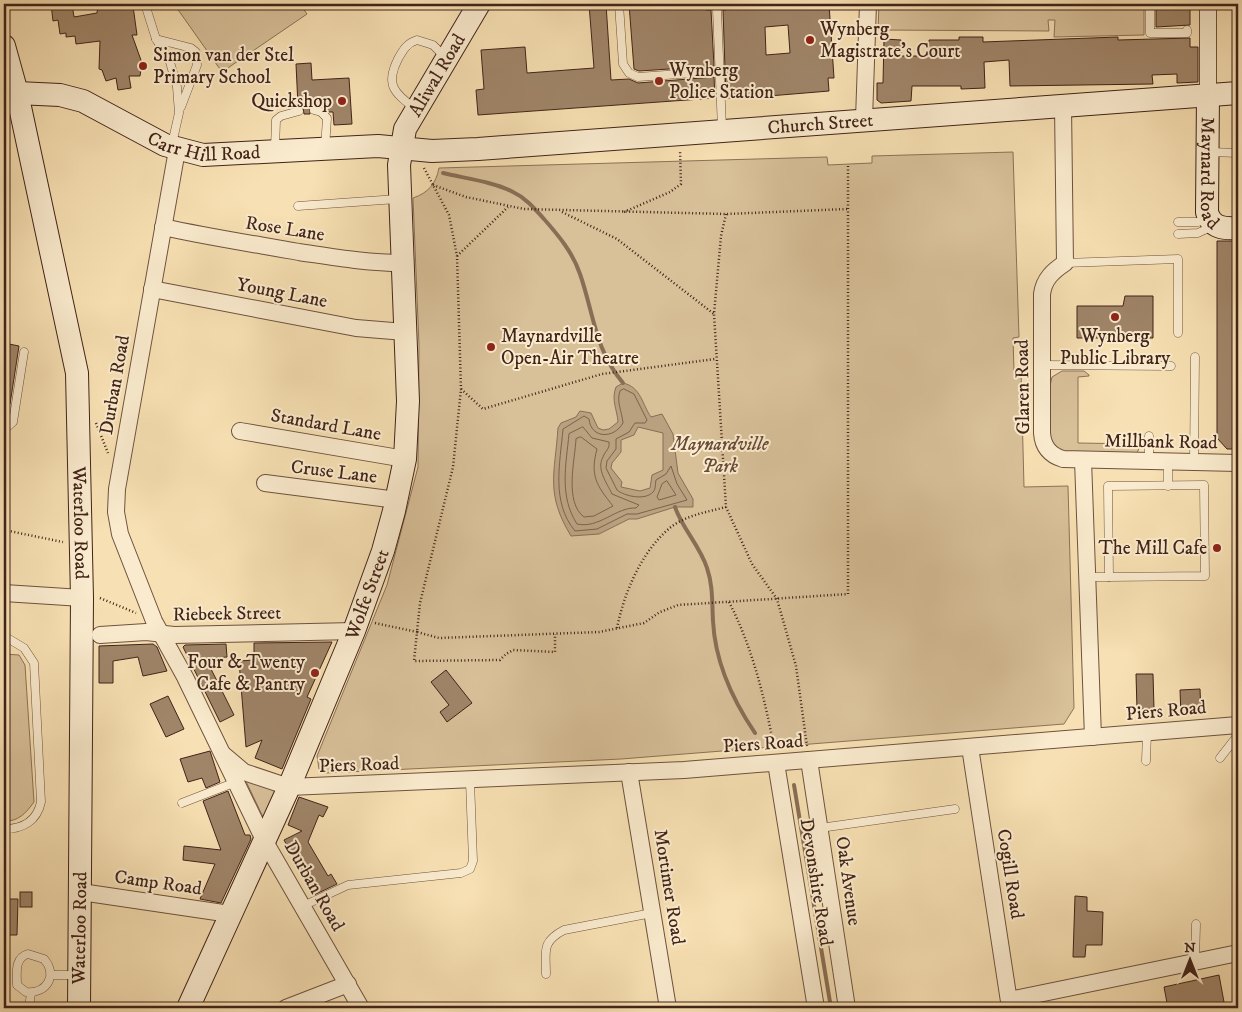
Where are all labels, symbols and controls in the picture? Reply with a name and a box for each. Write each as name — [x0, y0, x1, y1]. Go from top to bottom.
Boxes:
place label: Wynberg Magistrate's Court — [819, 18, 960, 63]
street label: Aliwal Road — [404, 29, 470, 121]
marker: Wynberg Magistrate's Court — [804, 34, 816, 46]
place label: Simon van der Stel Primary School — [153, 44, 294, 89]
place label: Wynberg Police Station — [668, 59, 774, 104]
marker: Simon van der Stel Primary School — [137, 60, 149, 72]
marker: Wynberg Police Station — [653, 75, 665, 87]
place label: Quickshop — [251, 90, 332, 113]
marker: Quickshop — [336, 95, 348, 107]
street label: Church Street — [767, 108, 874, 139]
street label: Maynard Road — [1196, 117, 1225, 235]
street label: Carr Hill Road — [143, 126, 261, 167]
street label: Rose Lane — [244, 211, 326, 247]
street label: Young Lane — [235, 273, 329, 313]
marker: Wynberg Public Library — [1109, 311, 1121, 323]
place label: Maynardville Open-Air Theatre — [501, 325, 639, 370]
place label: Wynberg Public Library — [1060, 325, 1171, 370]
street label: Durban Road — [95, 333, 135, 437]
street label: Glaren Road — [1011, 339, 1035, 435]
marker: Maynardville Open-Air Theatre — [485, 341, 497, 353]
street label: Standard Lane — [269, 404, 383, 446]
street label: Millbank Road — [1104, 430, 1218, 454]
park label: Maynardville Park — [670, 433, 769, 478]
street label: Cruse Lane — [290, 455, 378, 489]
street label: Waterloo Road — [68, 465, 93, 580]
place label: The Mill Cafe — [1098, 537, 1207, 560]
marker: The Mill Cafe — [1211, 542, 1223, 554]
street label: Wolfe Street — [340, 546, 394, 644]
street label: Riebeek Street — [173, 602, 281, 626]
place label: Four & Twenty Cafe & Pantry — [187, 651, 306, 696]
marker: Four & Twenty Cafe & Pantry — [309, 667, 321, 679]
street label: Piers Road — [1125, 696, 1208, 726]
street label: Piers Road — [722, 730, 805, 758]
street label: Piers Road — [318, 752, 400, 778]
street label: Devonshire Road — [795, 816, 838, 948]
street label: Mortimer Road — [648, 827, 690, 947]
street label: Cogill Road — [992, 827, 1029, 921]
street label: Oak Avenue — [830, 835, 866, 927]
street label: Durban Road — [279, 837, 349, 936]
street label: Camp Road — [113, 865, 204, 901]
street label: Waterloo Road — [67, 871, 92, 986]
north arrow — [1164, 934, 1214, 984]
text: N — [1184, 939, 1196, 957]

